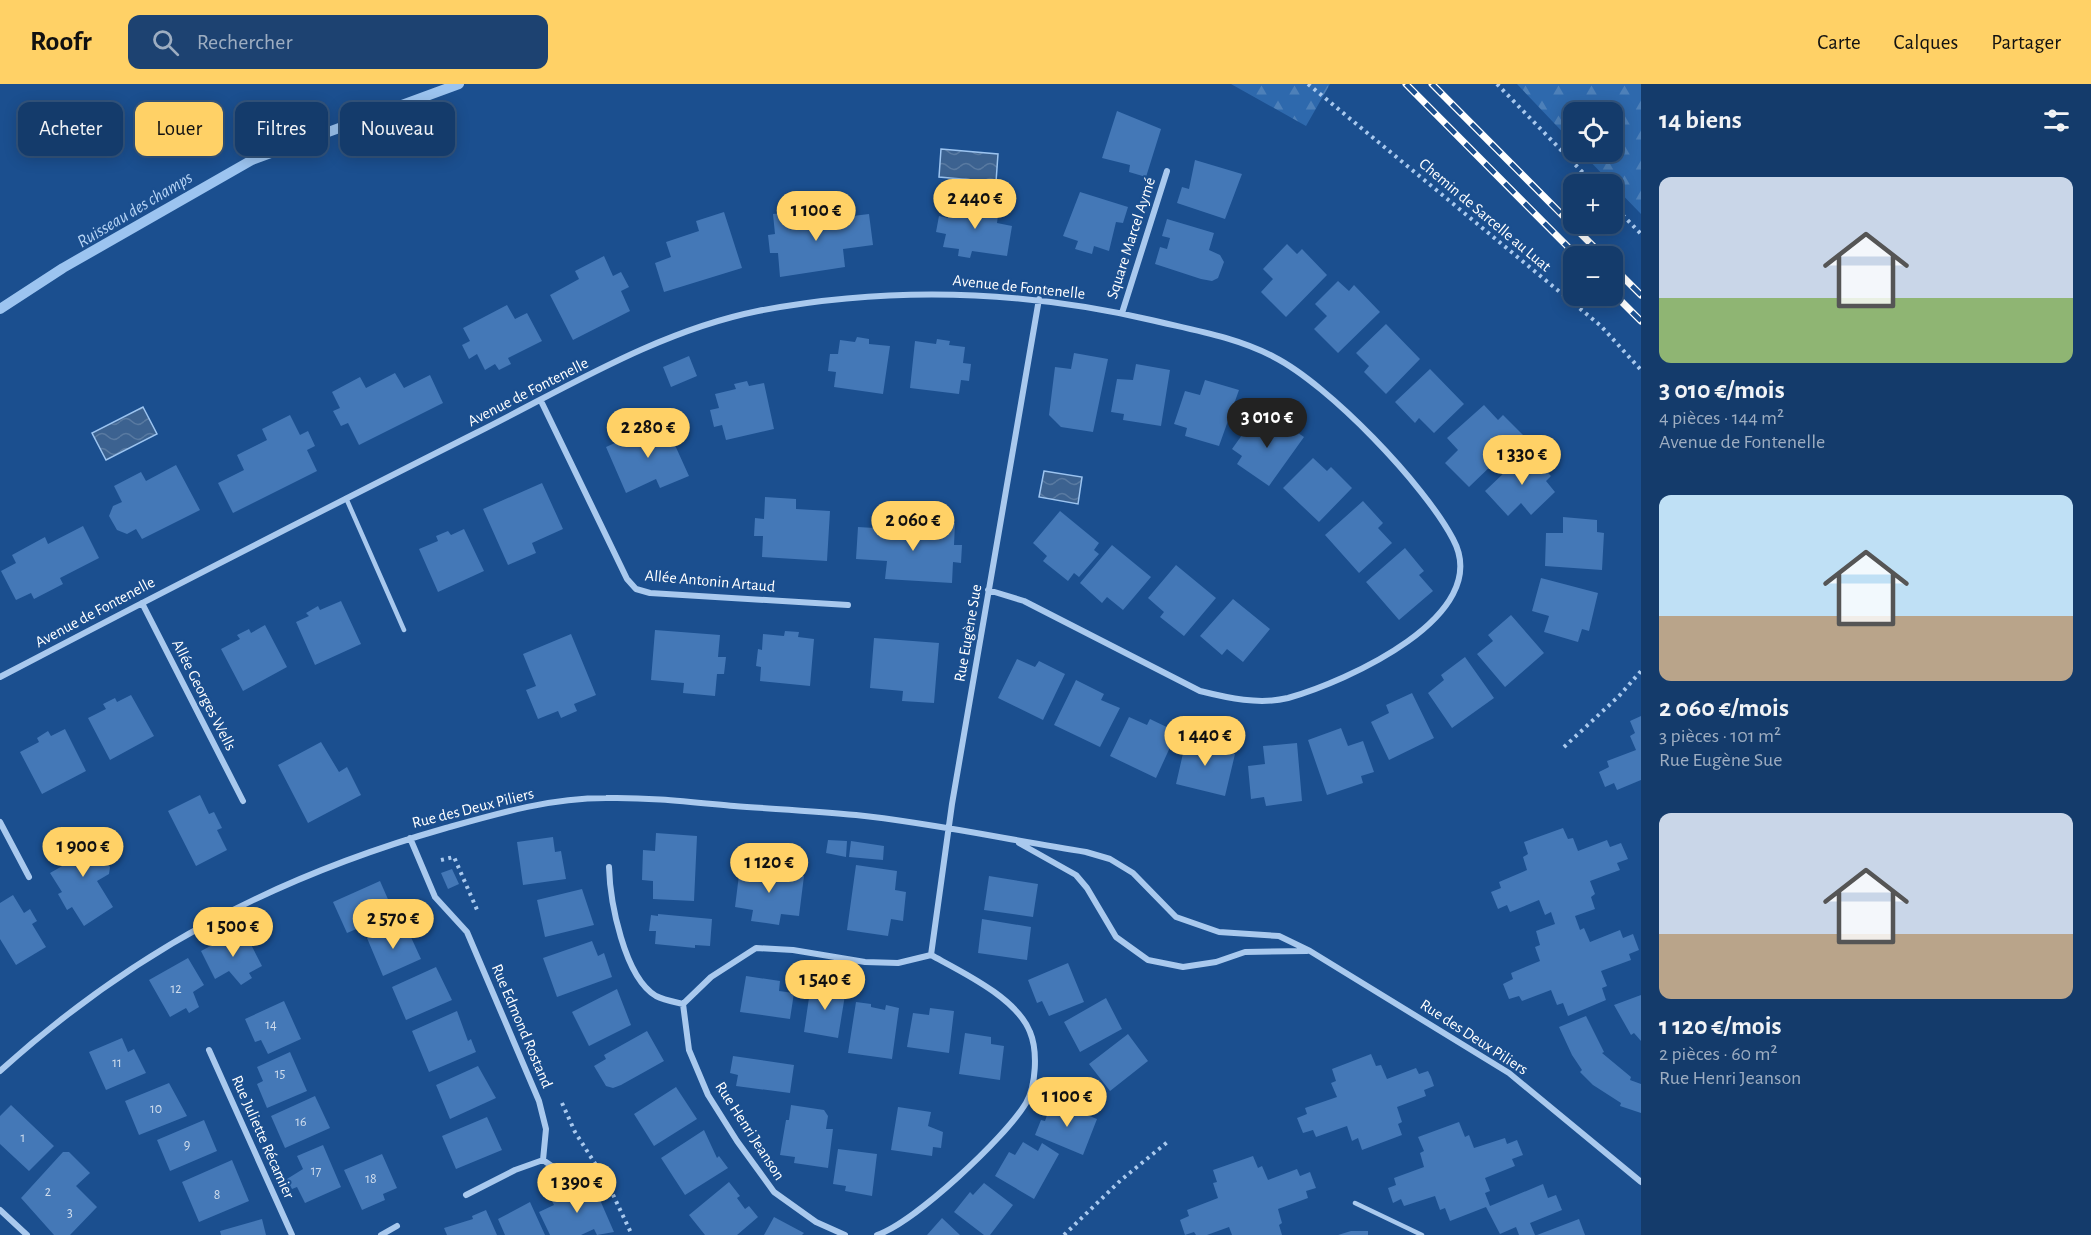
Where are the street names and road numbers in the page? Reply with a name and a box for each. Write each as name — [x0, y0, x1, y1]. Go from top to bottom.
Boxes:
street label: Chemin de Sarcelle au Luat — [1416, 155, 1554, 275]
street label: Square Marcel Aymé — [1104, 175, 1159, 301]
street label: Avenue de Fontenelle — [952, 272, 1086, 302]
street label: Avenue de Fontenelle — [465, 355, 591, 429]
street label: Allée Antonin Artaud — [644, 567, 776, 595]
street label: Avenue de Fontenelle — [32, 574, 158, 650]
street label: Rue Eugène Sue — [952, 583, 984, 683]
street label: Allée Georges Wells — [169, 637, 239, 753]
street label: Rue des Deux Piliers — [410, 785, 536, 831]
street label: Rue Edmond Rostand — [489, 962, 555, 1090]
street label: Rue des Deux Piliers — [1417, 996, 1531, 1078]
street label: Rue Juliette Récamier — [229, 1073, 298, 1202]
street label: Rue Henri Jeanson — [712, 1079, 788, 1183]

